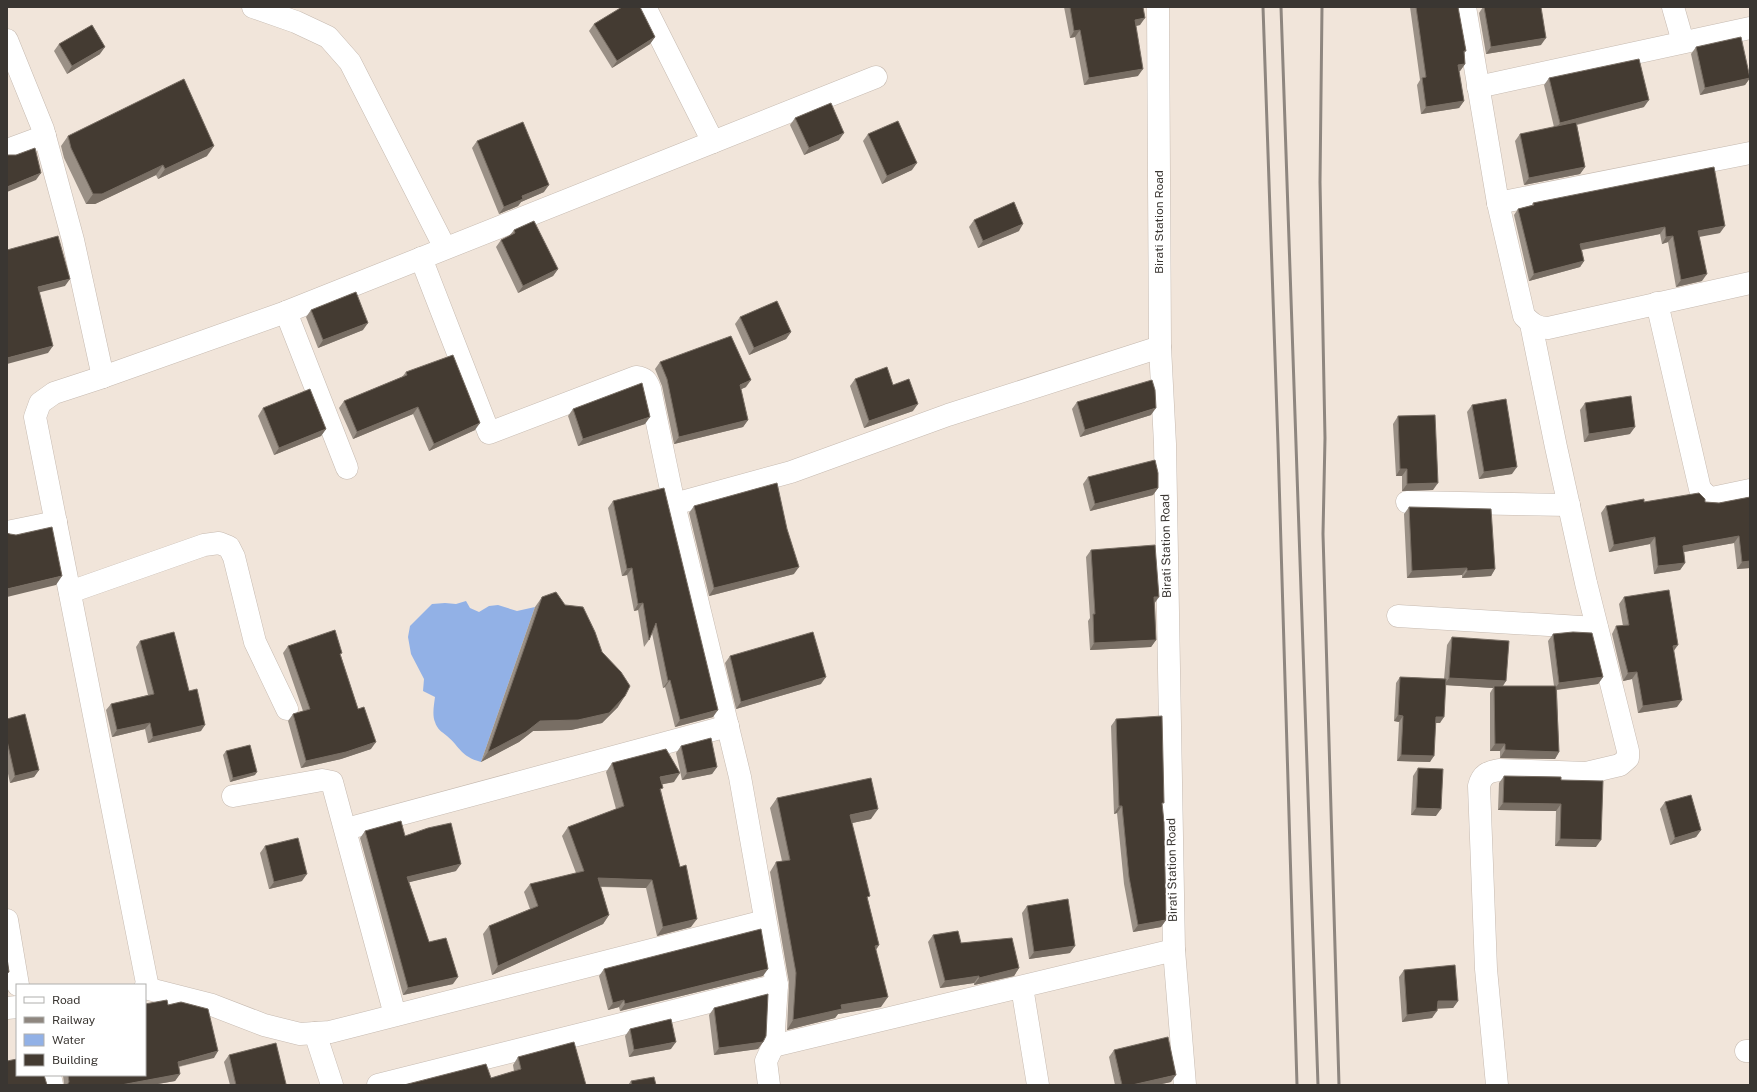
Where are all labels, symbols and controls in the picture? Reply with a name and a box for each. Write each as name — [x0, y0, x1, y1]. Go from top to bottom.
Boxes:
street label: Birati Station Road — [1152, 170, 1166, 274]
street label: Birati Station Road — [1158, 494, 1174, 598]
street label: Birati Station Road — [1164, 818, 1180, 922]
legend — [16, 984, 146, 1076]
text: Road — [52, 993, 80, 1007]
text: Railway — [52, 1013, 96, 1027]
text: Water — [52, 1033, 86, 1047]
text: Building — [52, 1053, 98, 1067]

